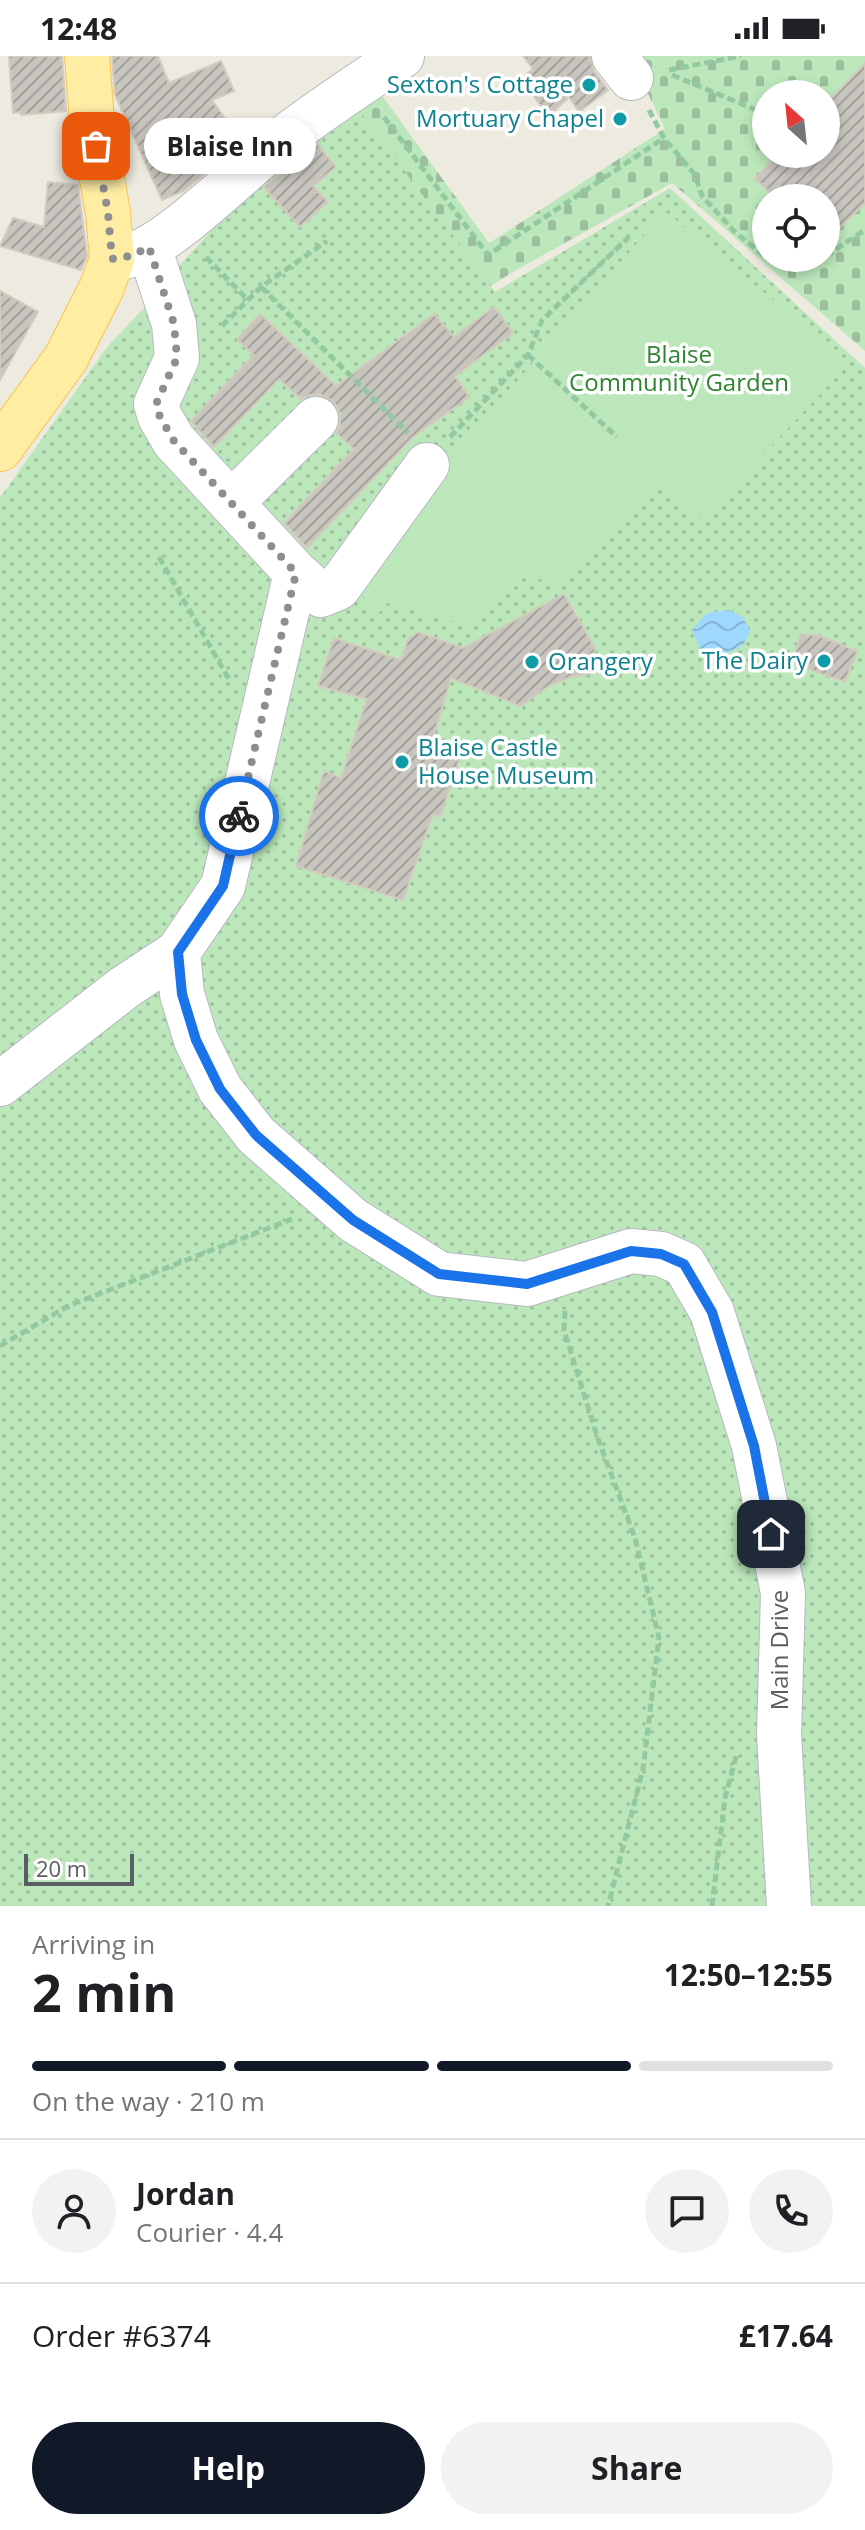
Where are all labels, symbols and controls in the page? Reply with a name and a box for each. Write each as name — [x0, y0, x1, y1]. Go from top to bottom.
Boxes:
text: 12:48 — [40, 8, 117, 49]
place label: Sexton's Cottage — [387, 67, 573, 100]
marker: Sexton's Cottage — [580, 76, 598, 94]
north arrow — [752, 80, 840, 168]
map controls — [752, 80, 840, 272]
place label: Mortuary Chapel — [416, 101, 604, 134]
marker: Mortuary Chapel — [611, 110, 629, 128]
pin — [62, 112, 130, 180]
callout: Blaise Inn — [144, 118, 316, 174]
icon: bag — [74, 124, 118, 168]
text: Blaise Inn — [167, 128, 293, 164]
button: locate — [752, 184, 840, 272]
park label: Blaise Community Garden — [569, 337, 789, 398]
place label: The Dairy — [702, 643, 809, 676]
place label: Orangery — [548, 644, 654, 677]
marker: The Dairy — [815, 652, 833, 670]
marker: Orangery — [523, 653, 541, 671]
place label: Blaise Castle House Museum — [418, 730, 594, 791]
marker: Blaise Castle House Museum — [393, 753, 411, 771]
courier — [199, 776, 279, 856]
icon: bike — [217, 794, 261, 838]
pin — [737, 1500, 805, 1568]
icon: home — [749, 1512, 793, 1556]
street label: Main Drive — [762, 1590, 795, 1710]
scale bar — [24, 1850, 134, 1886]
text: 20 m — [36, 1853, 87, 1883]
text: Arriving in — [32, 1926, 155, 1962]
text: 12:50–12:55 — [664, 1954, 833, 1995]
text: 2 min — [32, 1956, 176, 2027]
text: On the way · 210 m — [32, 2083, 265, 2119]
button: person — [32, 2169, 116, 2253]
button: chat — [645, 2169, 729, 2253]
button: phone — [749, 2169, 833, 2253]
text: Jordan — [136, 2173, 235, 2214]
text: Courier · 4.4 — [136, 2214, 283, 2250]
text: Order #6374 — [32, 2315, 211, 2356]
text: £17.64 — [739, 2315, 833, 2356]
button: Help — [32, 2422, 425, 2514]
button: Share — [441, 2422, 833, 2514]

